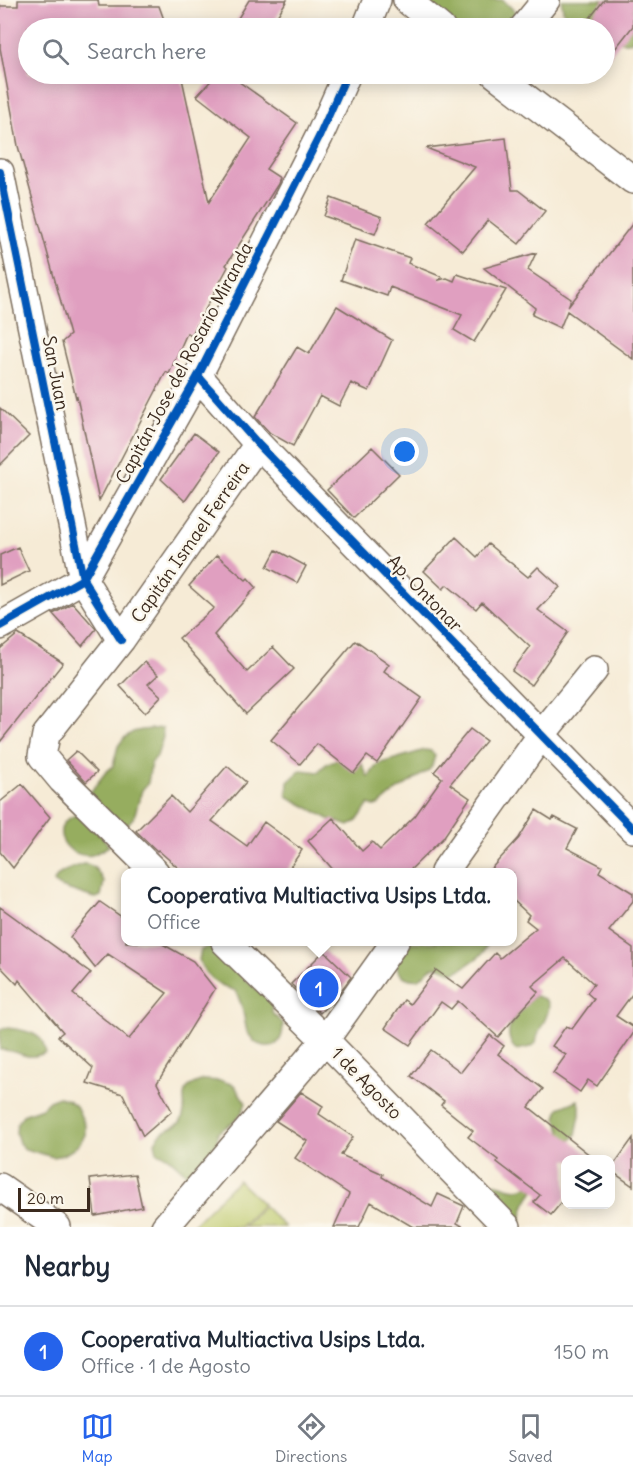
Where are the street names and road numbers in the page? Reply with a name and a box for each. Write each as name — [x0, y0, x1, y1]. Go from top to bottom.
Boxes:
street label: Capitán Jose del Rosario Miranda — [110, 238, 258, 488]
street label: San Juan — [38, 334, 74, 412]
street label: Capitán Ismael Ferreira — [126, 457, 254, 627]
street label: Ap. Ontonar — [383, 550, 468, 637]
street label: 1 de Agosto — [327, 1042, 407, 1124]

